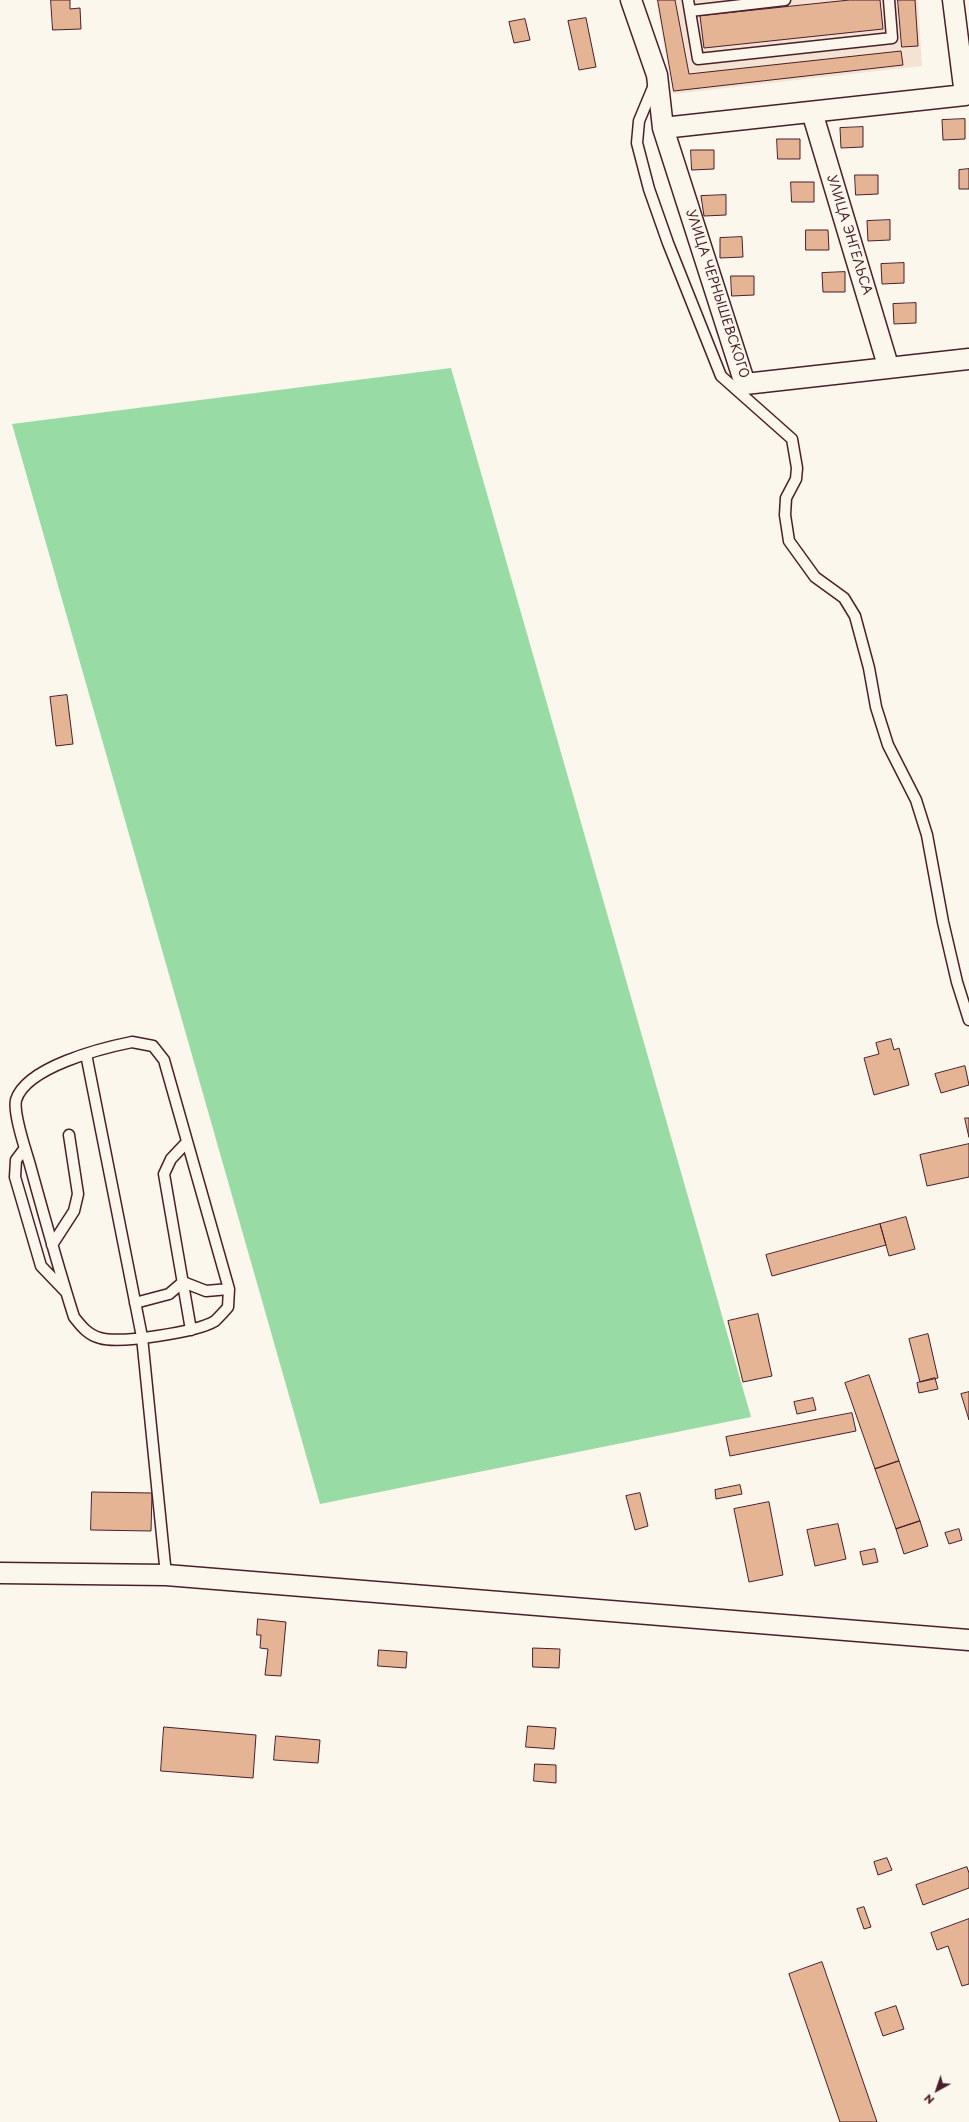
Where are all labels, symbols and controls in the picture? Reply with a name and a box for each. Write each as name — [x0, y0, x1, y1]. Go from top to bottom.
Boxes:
street label: УЛИЦА ЭНГЕЛЬСА — [823, 173, 875, 297]
street label: УЛИЦА ЧЕРНЫШЕВСКОГО — [682, 208, 752, 380]
north arrow — [917, 2070, 957, 2110]
text: N — [920, 2090, 938, 2109]

